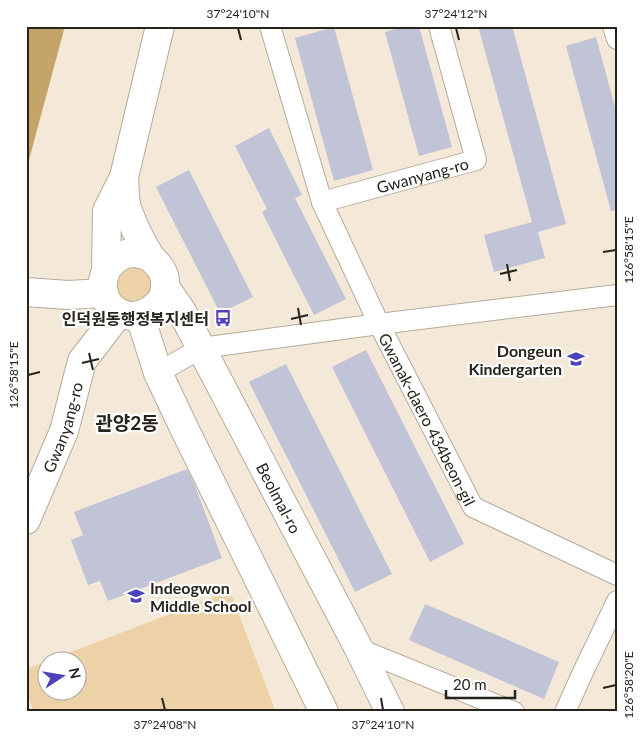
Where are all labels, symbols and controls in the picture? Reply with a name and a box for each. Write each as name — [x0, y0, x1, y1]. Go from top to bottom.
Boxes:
text: 37°24'10"N — [207, 6, 269, 21]
text: 37°24'12"N — [425, 6, 487, 21]
street label: Gwanyang-ro — [374, 153, 470, 196]
text: 126°58'15"E — [621, 216, 636, 284]
bus stop icon: 인덕원동행정복지센터 — [213, 308, 233, 328]
place label: 인덕원동행정복지센터 — [62, 309, 209, 328]
street label: Gwanak-daero 434beon-gil — [376, 329, 480, 509]
text: 126°58'15"E — [6, 341, 21, 409]
place label: Dongeun Kindergarten — [468, 341, 562, 378]
school or university icon: Dongeun Kindergarten — [566, 349, 586, 369]
street label: Gwanyang-ro — [38, 380, 86, 475]
district label: 관양2동 — [95, 411, 159, 434]
street label: Beolmal-ro — [253, 459, 306, 536]
place label: Indeogwon Middle School — [150, 578, 252, 615]
school or university icon: Indeogwon Middle School — [126, 586, 146, 606]
north arrow — [38, 650, 88, 700]
text: 126°58'20"E — [621, 651, 636, 719]
text: N — [66, 666, 85, 680]
scale bar — [446, 668, 514, 700]
text: 20 m — [453, 675, 487, 693]
text: 37°24'08"N — [134, 717, 196, 732]
text: 37°24'10"N — [352, 717, 414, 732]

